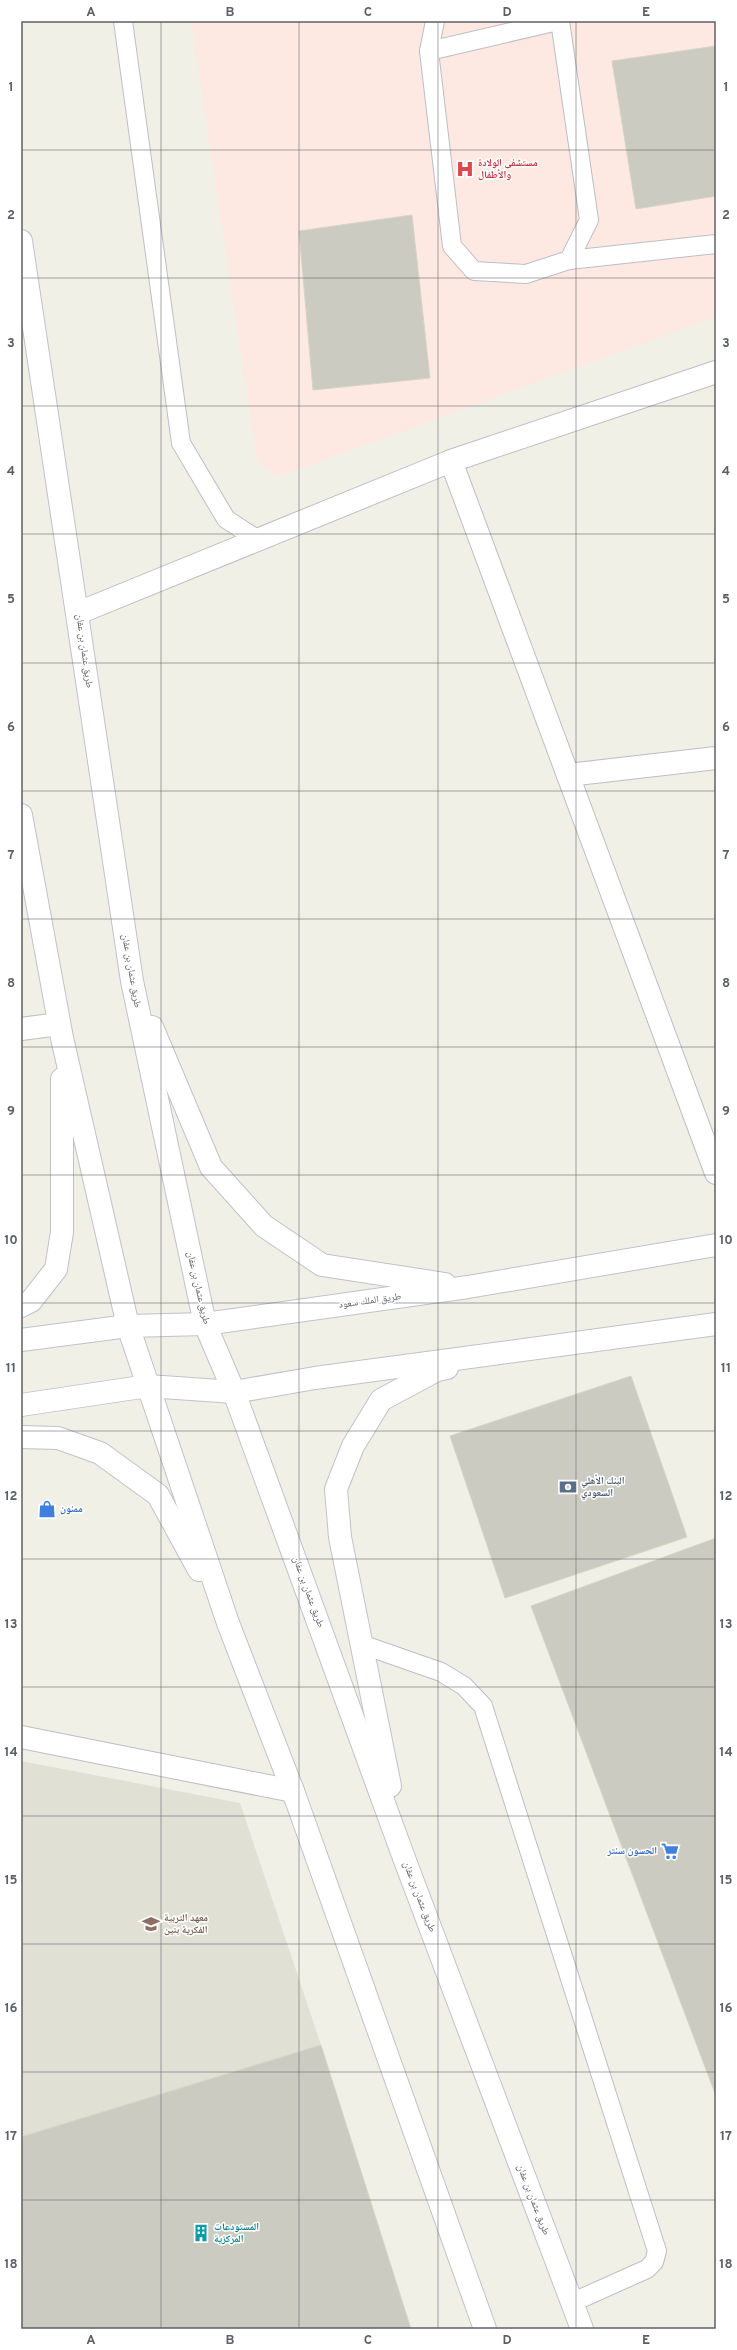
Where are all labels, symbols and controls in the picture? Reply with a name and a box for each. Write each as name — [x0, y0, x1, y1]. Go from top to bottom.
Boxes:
text: A — [86, 5, 96, 21]
text: B — [226, 5, 235, 21]
text: C — [364, 5, 372, 21]
text: D — [502, 5, 512, 21]
text: E — [642, 5, 650, 21]
text: 1 — [8, 80, 14, 96]
text: 1 — [723, 80, 729, 96]
place label: مستشفى الولادة والأطفال — [478, 157, 538, 182]
hospital icon: مستشفى الولادة والأطفال — [455, 159, 475, 179]
text: 2 — [7, 208, 15, 224]
text: 2 — [722, 208, 730, 224]
text: 3 — [7, 336, 15, 352]
text: 3 — [722, 336, 730, 352]
text: 4 — [7, 464, 15, 480]
text: 4 — [722, 464, 730, 480]
text: 5 — [7, 592, 15, 608]
text: 5 — [722, 592, 730, 608]
street label: طريق عثمان بن عفان — [72, 613, 96, 689]
text: 6 — [7, 720, 15, 736]
text: 6 — [722, 720, 730, 736]
text: 7 — [8, 848, 15, 864]
text: 7 — [723, 848, 730, 864]
street label: طريق عثمان بن عفان — [118, 933, 144, 1009]
text: 8 — [7, 976, 15, 992]
text: 8 — [722, 976, 730, 992]
text: 9 — [7, 1104, 15, 1120]
text: 9 — [722, 1104, 730, 1120]
text: 10 — [4, 1233, 18, 1249]
text: 10 — [719, 1233, 733, 1249]
street label: طريق عثمان بن عفان — [183, 1250, 213, 1326]
street label: طريق الملك سعود — [338, 1290, 403, 1312]
text: 11 — [6, 1361, 16, 1377]
text: 11 — [721, 1361, 731, 1377]
place label: البنك الأهلي السعودي — [581, 1474, 625, 1500]
bank icon: البنك الأهلي السعودي — [558, 1477, 578, 1497]
text: 12 — [4, 1489, 18, 1505]
text: 12 — [719, 1489, 733, 1505]
shop icon: ممنون — [37, 1499, 57, 1519]
place label: ممنون — [60, 1503, 83, 1516]
street label: طريق عثمان بن عفان — [289, 1555, 327, 1630]
text: 13 — [5, 1617, 18, 1633]
text: 13 — [720, 1617, 733, 1633]
text: 14 — [4, 1745, 18, 1761]
text: 14 — [719, 1745, 733, 1761]
supermarket icon: الحسون سنتر — [660, 1841, 680, 1861]
place label: الحسون سنتر — [607, 1845, 657, 1858]
street label: طريق عثمان بن عفان — [400, 1860, 439, 1935]
text: 15 — [4, 1873, 18, 1889]
text: 15 — [719, 1873, 733, 1889]
place label: معهد التربية الفكرية بنين — [164, 1912, 208, 1937]
school or university icon: معهد التربية الفكرية بنين — [141, 1914, 161, 1934]
text: 16 — [4, 2001, 18, 2017]
text: 16 — [719, 2001, 733, 2017]
text: 17 — [5, 2129, 17, 2145]
text: 17 — [720, 2129, 732, 2145]
street label: طريق عثمان بن عفان — [514, 2163, 553, 2238]
place label: المستودعات المركزية — [214, 2221, 259, 2246]
building icon: المستودعات المركزية — [191, 2223, 211, 2243]
text: 18 — [4, 2257, 18, 2273]
text: 18 — [719, 2257, 733, 2273]
text: A — [86, 2333, 96, 2349]
text: B — [226, 2333, 235, 2349]
text: C — [364, 2333, 372, 2349]
text: D — [502, 2333, 512, 2349]
text: E — [642, 2333, 650, 2349]

